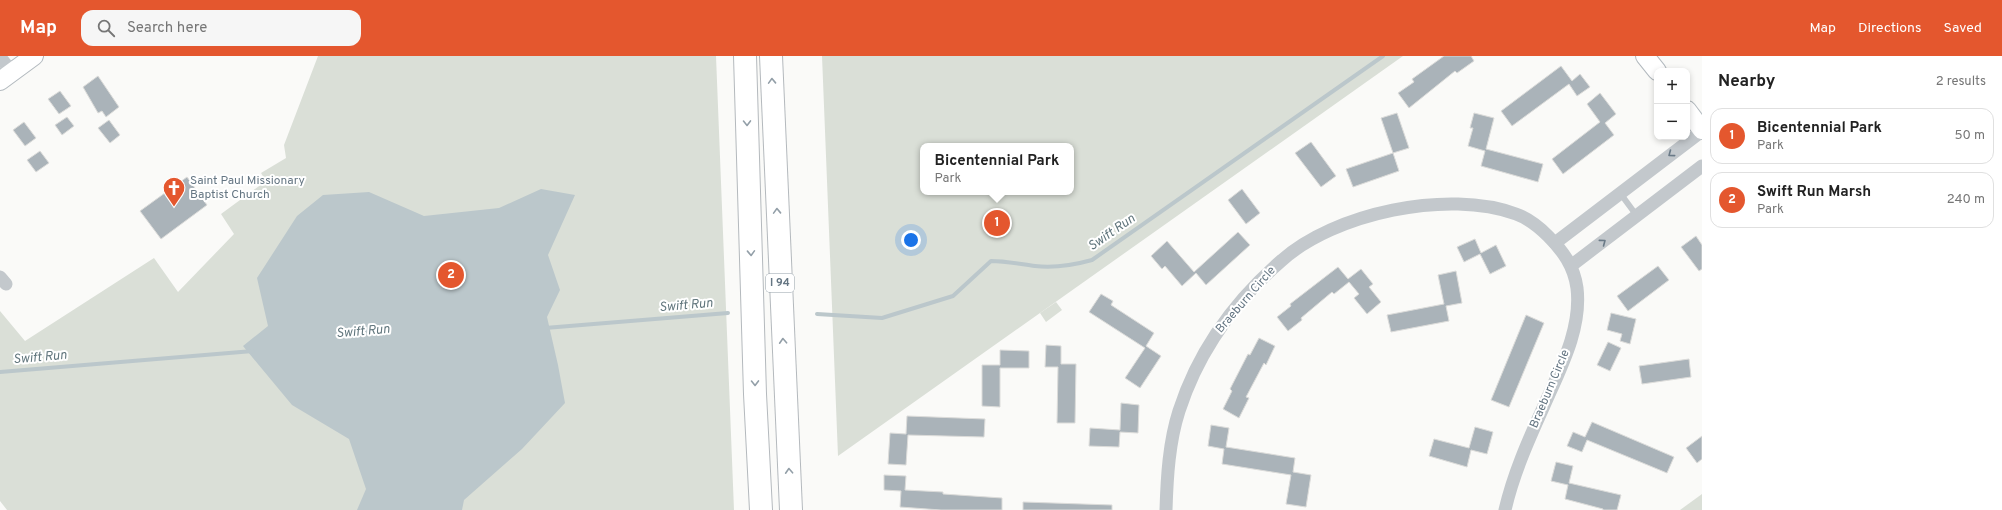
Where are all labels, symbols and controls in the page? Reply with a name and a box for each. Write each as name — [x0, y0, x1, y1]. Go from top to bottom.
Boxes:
search box — [81, 10, 361, 46]
text: Map — [20, 16, 57, 40]
icon: search — [95, 17, 117, 39]
text: Search here — [127, 19, 207, 38]
text: Map — [1810, 20, 1836, 37]
text: Directions — [1858, 20, 1922, 37]
text: Saved — [1944, 20, 1982, 37]
map controls — [1654, 68, 1690, 140]
button: + — [1654, 68, 1690, 104]
text: Nearby — [1718, 71, 1775, 93]
text: 2 results — [1936, 74, 1986, 90]
one-way arrow — [768, 78, 776, 84]
button: − — [1654, 104, 1690, 140]
text: Bicentennial Park — [1757, 119, 1882, 138]
one-way arrow — [743, 120, 751, 126]
text: 1 — [1729, 128, 1735, 144]
text: 50 m — [1955, 128, 1985, 144]
text: Park — [1757, 138, 1784, 154]
popup — [920, 143, 1074, 195]
one-way arrow — [1668, 149, 1675, 156]
text: Bicentennial Park — [935, 152, 1059, 171]
text: Park — [935, 171, 961, 187]
place label: Saint Paul Missionary Baptist Church — [190, 173, 305, 203]
church icon: Saint Paul Missionary Baptist Church — [161, 175, 187, 208]
text: Swift Run Marsh — [1757, 183, 1871, 202]
text: 2 — [1728, 192, 1736, 208]
text: 240 m — [1947, 192, 1985, 208]
text: Park — [1757, 202, 1784, 218]
one-way arrow — [773, 208, 782, 214]
pin: 1 — [984, 208, 1010, 238]
water label: Swift Run — [1085, 211, 1139, 255]
your location — [901, 230, 921, 250]
one-way arrow — [1598, 240, 1605, 247]
one-way arrow — [747, 250, 756, 256]
pin: 2 — [438, 260, 464, 290]
street label: Braeburn Circle — [1212, 263, 1280, 337]
road number: I 94 — [766, 274, 794, 292]
water label: Swift Run — [659, 296, 713, 316]
water label: Swift Run — [336, 322, 390, 342]
one-way arrow — [779, 338, 787, 344]
street label: Braeburn Circle — [1526, 347, 1574, 431]
water label: Swift Run — [13, 348, 67, 368]
one-way arrow — [751, 380, 759, 386]
one-way arrow — [785, 468, 794, 474]

